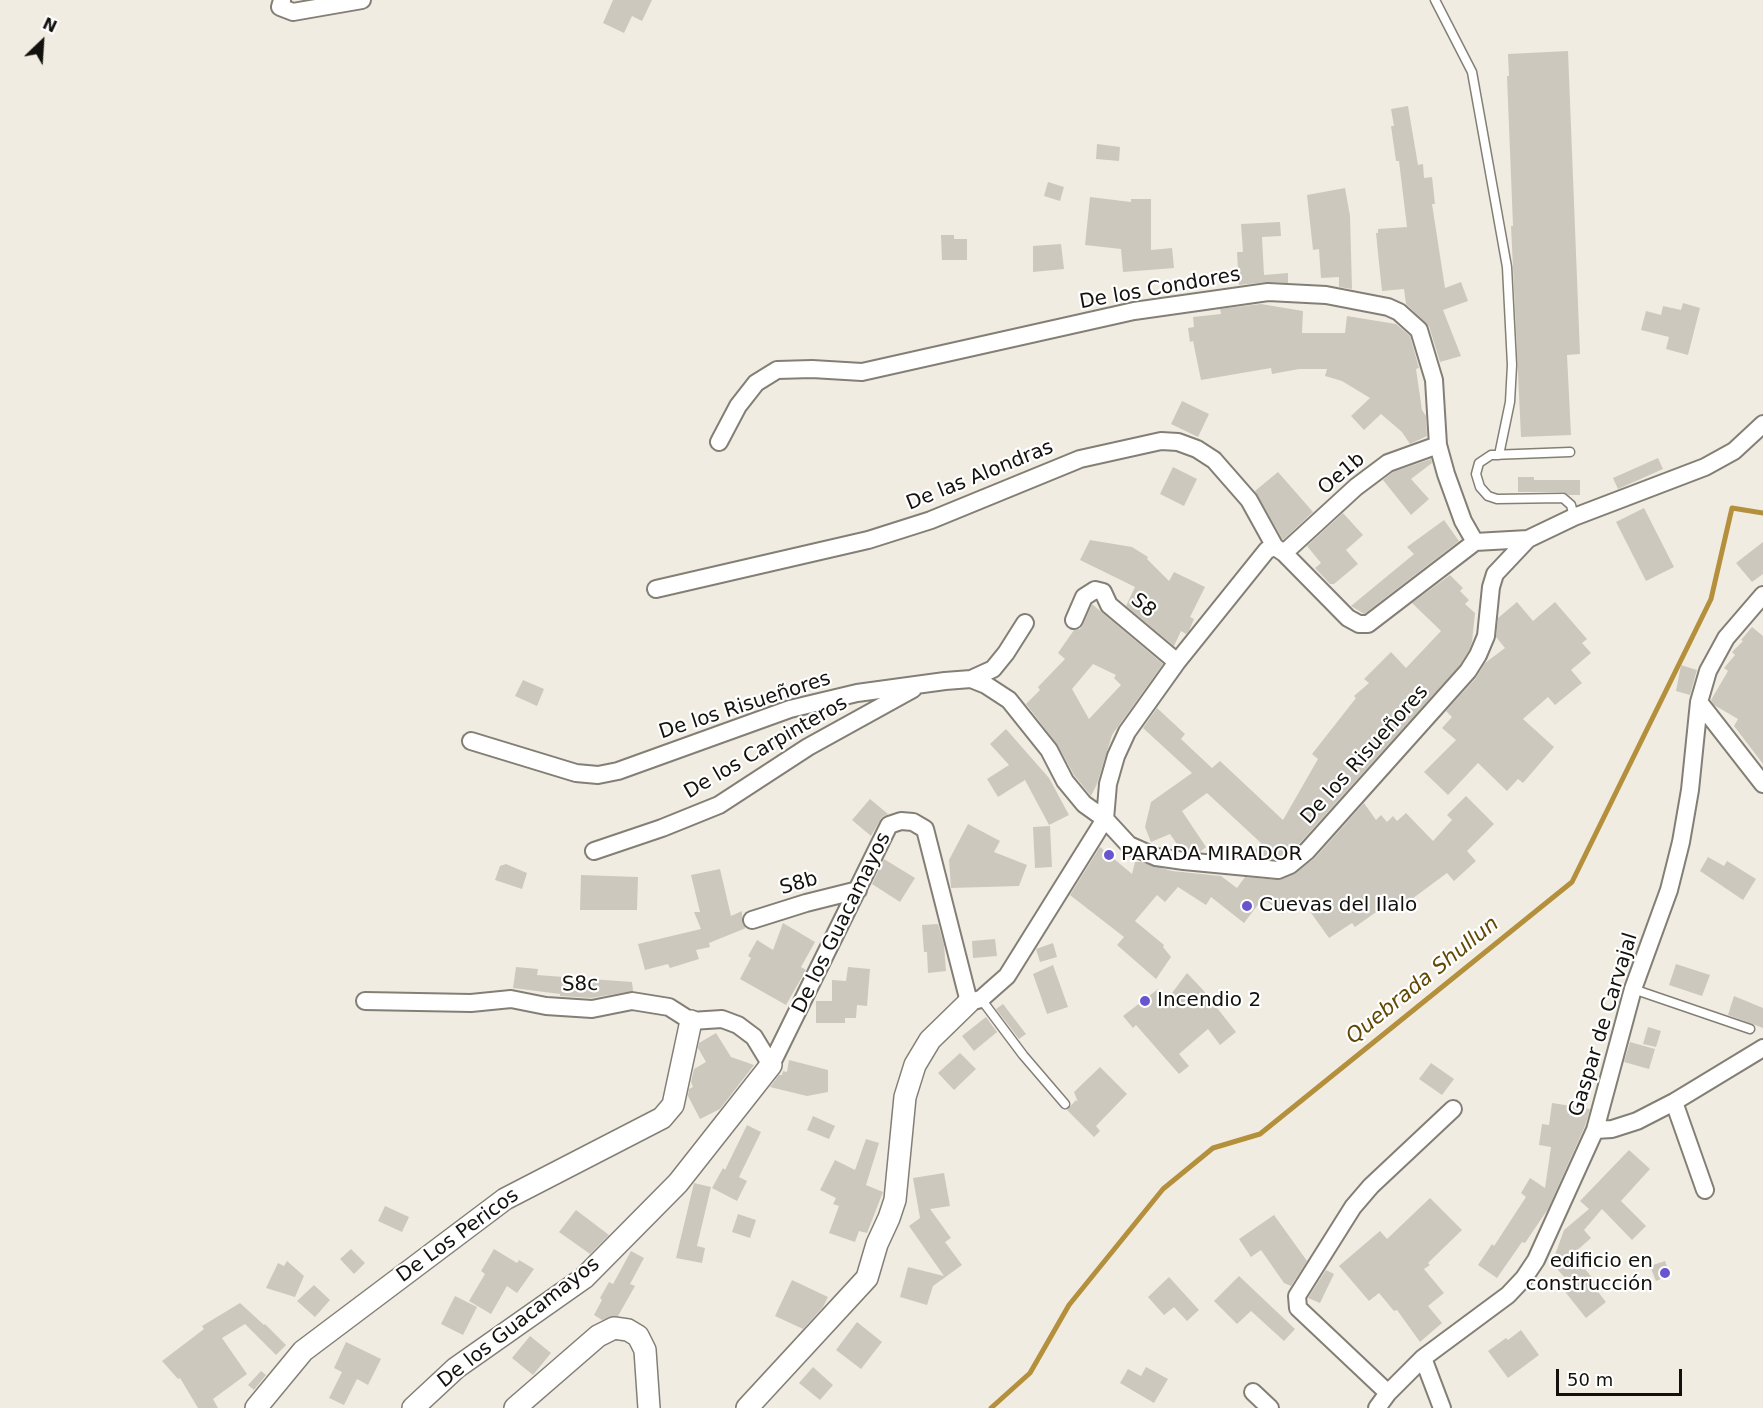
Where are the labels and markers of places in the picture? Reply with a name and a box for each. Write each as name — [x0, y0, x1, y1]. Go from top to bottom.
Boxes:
place label: PARADA MIRADOR — [1121, 843, 1302, 867]
marker: PARADA MIRADOR — [1102, 848, 1116, 862]
place label: Cuevas del Ilalo — [1259, 894, 1417, 918]
marker: Cuevas del Ilalo — [1240, 899, 1254, 913]
place label: Incendio 2 — [1157, 989, 1261, 1013]
marker: Incendio 2 — [1138, 994, 1152, 1008]
place label: edificio en construcción — [1525, 1250, 1653, 1297]
marker: edificio en construcción — [1658, 1266, 1672, 1280]

